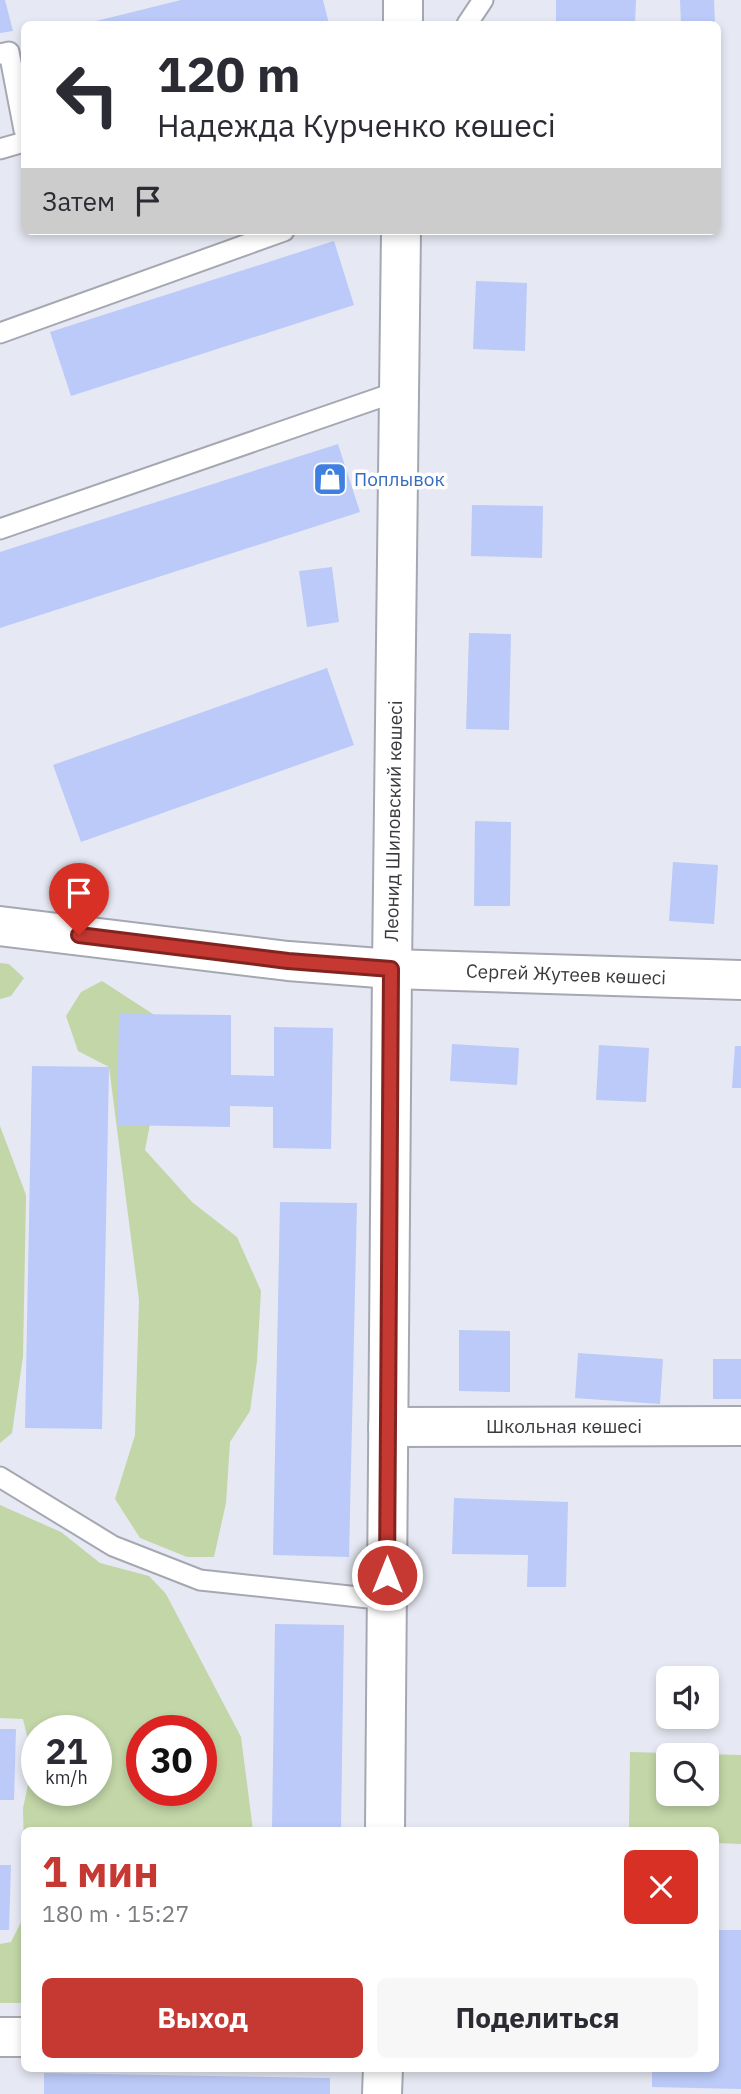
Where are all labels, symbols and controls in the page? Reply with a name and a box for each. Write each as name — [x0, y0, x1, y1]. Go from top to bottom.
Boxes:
text: 120 m — [157, 42, 301, 105]
icon: left — [42, 49, 133, 140]
text: Надежда Курченко көшесі — [157, 104, 556, 146]
icon: arrive — [129, 182, 167, 220]
text: Затем — [42, 184, 115, 218]
shop icon: Поплывок — [311, 460, 349, 498]
place label: Поплывок — [354, 467, 445, 491]
street label: Леонид Шиловский көшесі — [379, 700, 407, 942]
pin — [49, 863, 109, 935]
icon: arrive — [60, 874, 98, 912]
street label: Сергей Жутеев көшесі — [465, 959, 667, 989]
street label: Школьная көшесі — [486, 1414, 642, 1438]
position arrow — [350, 1538, 424, 1612]
map controls — [656, 1666, 719, 1806]
button: sound — [656, 1666, 719, 1729]
speed limit sign: 30 — [126, 1715, 217, 1806]
text: 21 — [45, 1728, 88, 1774]
button: search — [656, 1743, 719, 1806]
text: km/h — [45, 1766, 88, 1789]
text: 1 мин — [42, 1844, 159, 1899]
button: close — [624, 1850, 698, 1924]
text: 180 m · 15:27 — [42, 1898, 189, 1928]
button: Выход — [42, 1978, 363, 2058]
button: Поделиться — [377, 1978, 698, 2058]

